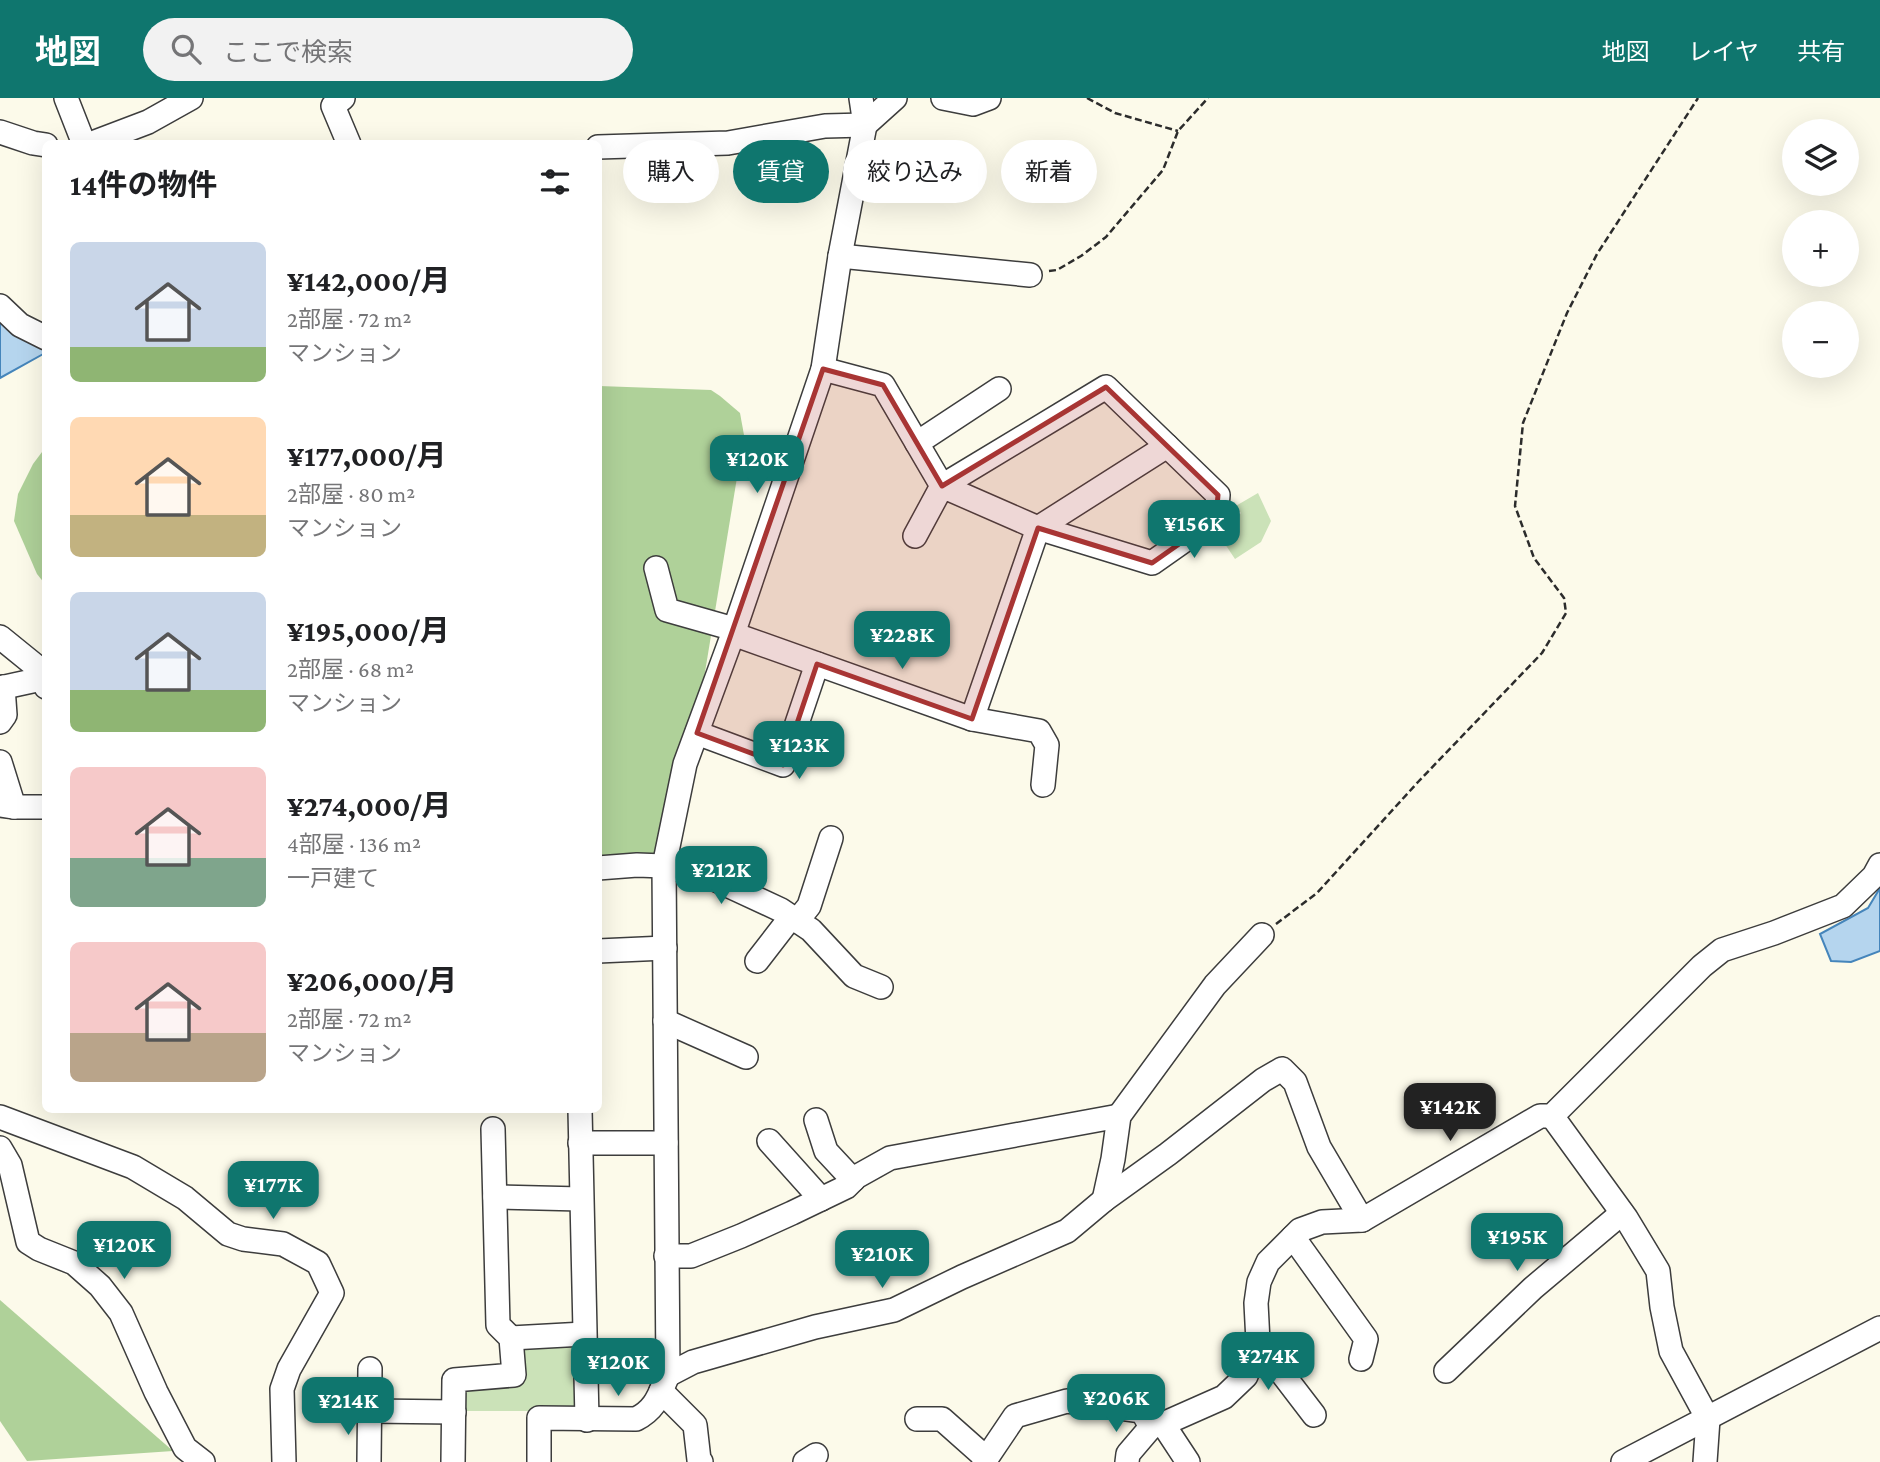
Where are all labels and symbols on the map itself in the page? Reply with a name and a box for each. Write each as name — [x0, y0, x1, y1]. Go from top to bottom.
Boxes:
pin: ¥120K — [708, 436, 806, 495]
pin: ¥156K — [1145, 500, 1243, 560]
pin: ¥228K — [853, 612, 951, 671]
pin: ¥123K — [750, 722, 848, 781]
pin: ¥212K — [672, 846, 770, 906]
pin: ¥142K — [1401, 1084, 1499, 1143]
pin: ¥177K — [224, 1162, 322, 1221]
pin: ¥195K — [1468, 1214, 1566, 1273]
pin: ¥120K — [75, 1222, 173, 1281]
pin: ¥210K — [833, 1230, 931, 1290]
pin: ¥274K — [1219, 1332, 1317, 1392]
pin: ¥120K — [569, 1338, 667, 1398]
pin: ¥206K — [1067, 1374, 1165, 1434]
pin: ¥214K — [299, 1378, 397, 1437]

